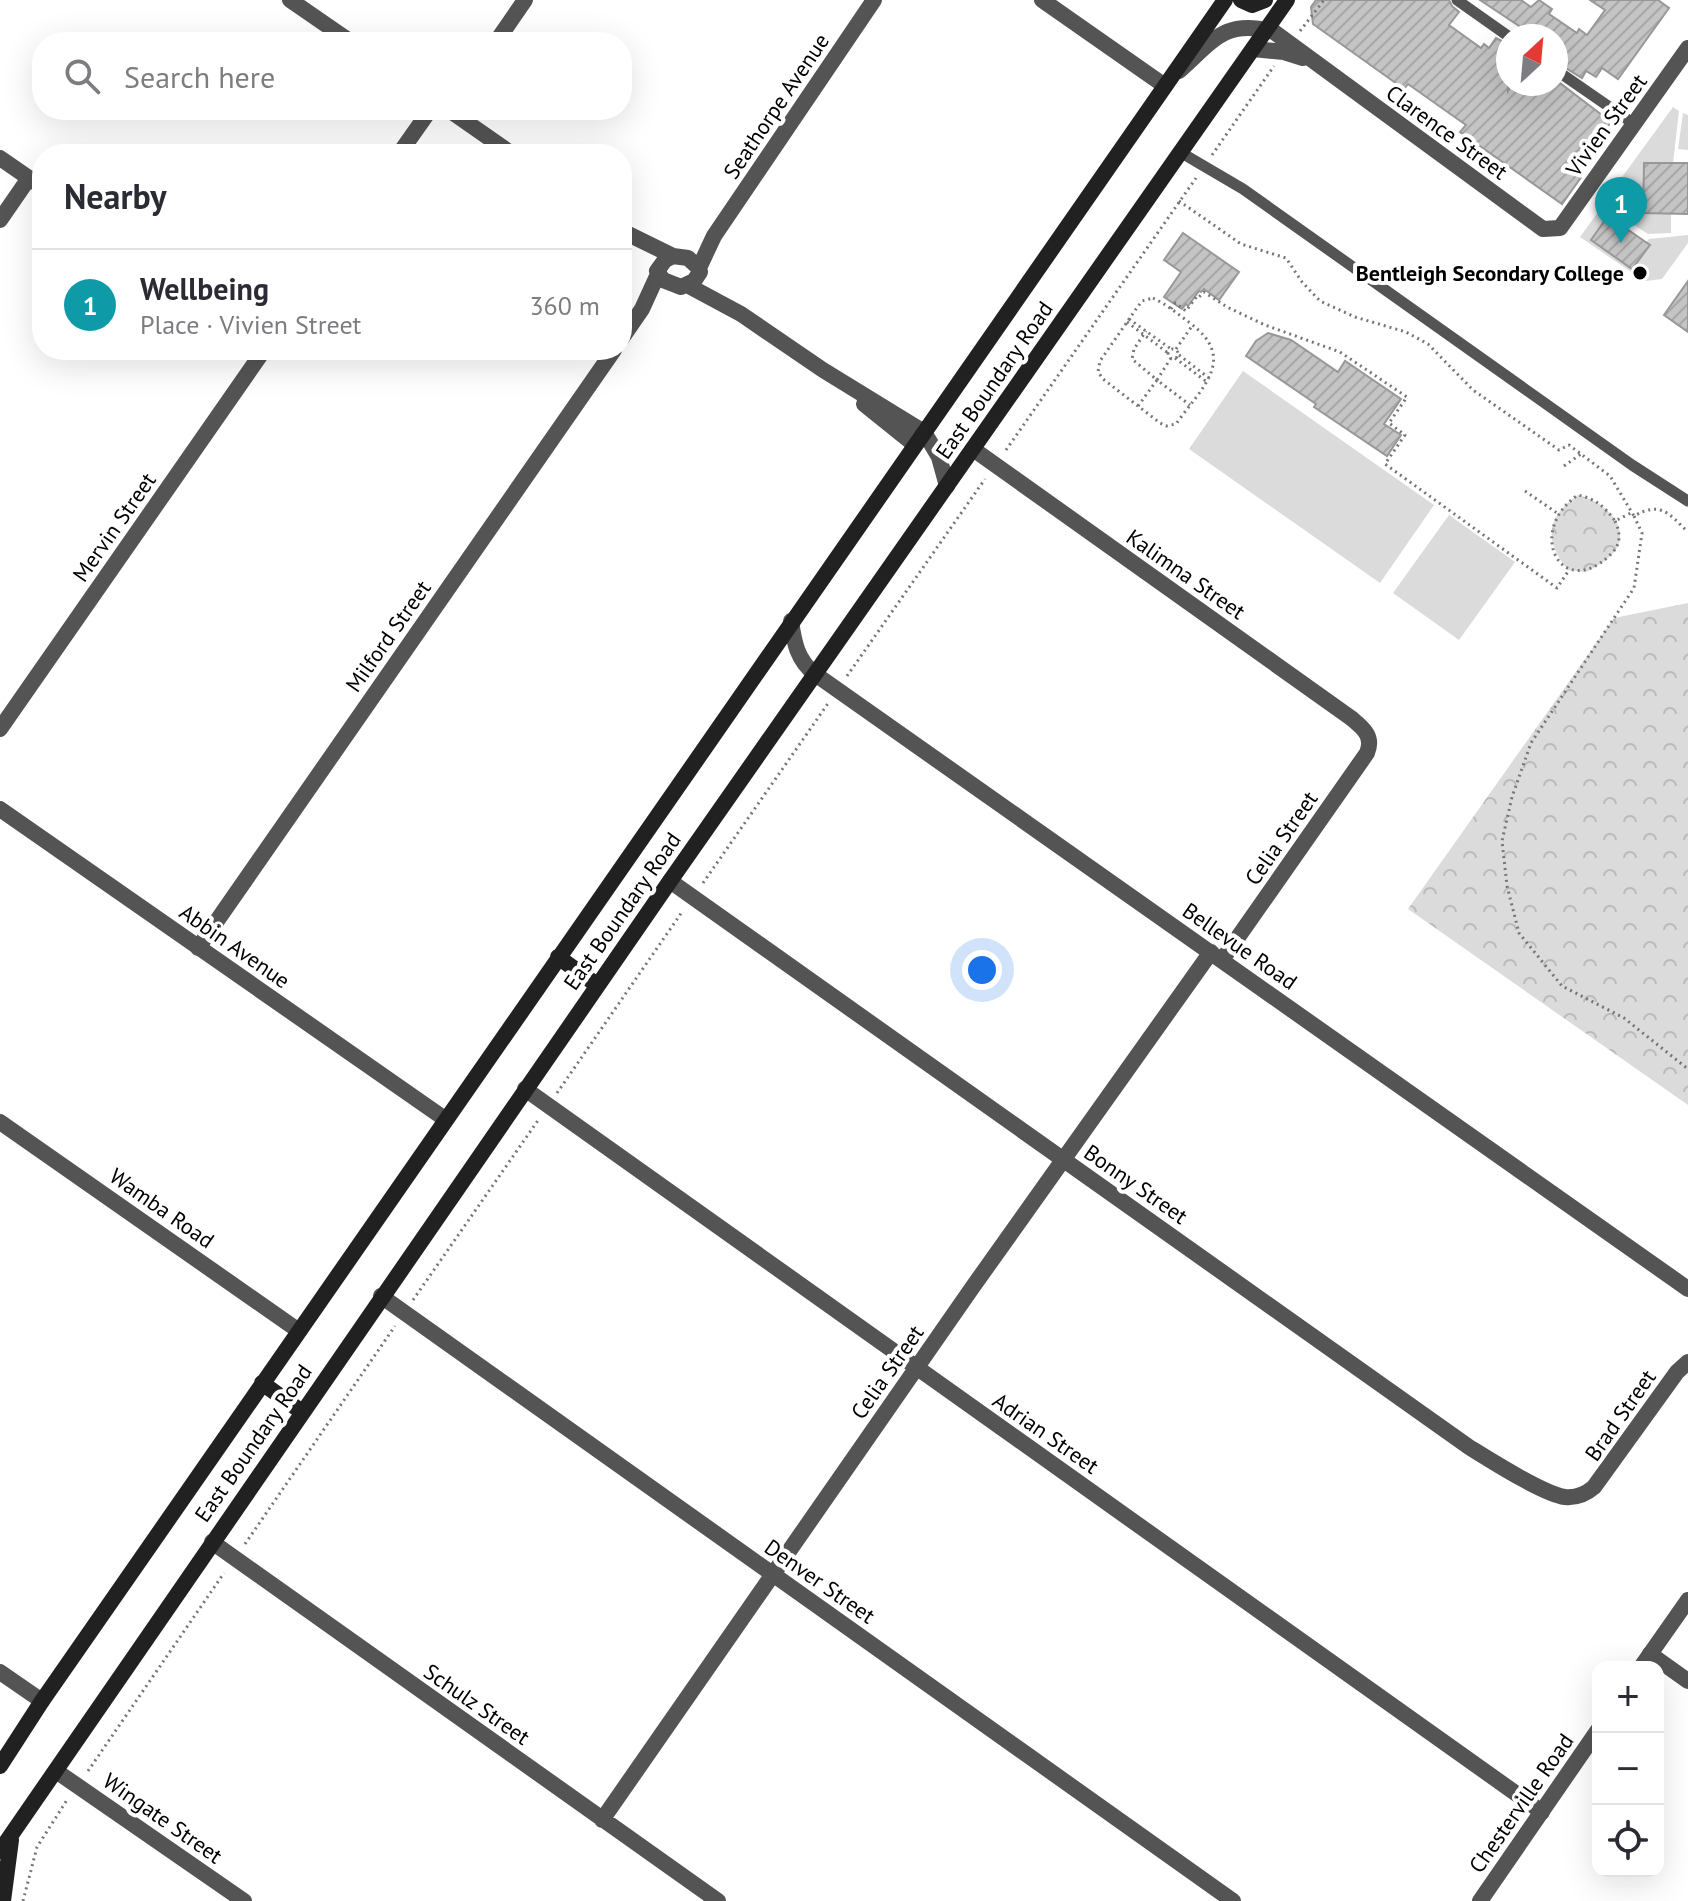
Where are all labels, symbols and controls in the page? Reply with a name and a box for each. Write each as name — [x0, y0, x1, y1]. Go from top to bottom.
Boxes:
north arrow — [1496, 24, 1568, 96]
street label: Seathorpe Avenue — [717, 28, 835, 184]
search box — [32, 32, 632, 120]
icon: search — [60, 54, 104, 98]
text: Search here — [124, 57, 275, 96]
street label: Vivien Street — [1559, 68, 1653, 183]
street label: Clarence Street — [1381, 79, 1514, 186]
text: Nearby — [64, 174, 166, 218]
pin: 1 — [1595, 177, 1647, 243]
place label: Bentleigh Secondary College — [1356, 259, 1624, 287]
marker: Bentleigh Secondary College — [1631, 264, 1649, 282]
text: Wellbeing — [140, 269, 269, 308]
text: 1 — [83, 289, 97, 322]
text: 360 m — [529, 289, 600, 322]
street label: East Boundary Road — [929, 296, 1059, 464]
text: Place · Vivien Street — [140, 308, 361, 341]
street label: Mervin Street — [66, 467, 162, 587]
street label: Kalimna Street — [1121, 523, 1251, 626]
street label: Milford Street — [339, 574, 437, 697]
street label: Celia Street — [1238, 785, 1324, 890]
street label: East Boundary Road — [557, 827, 687, 995]
street label: Bellevue Road — [1177, 896, 1303, 996]
street label: Abbin Avenue — [174, 898, 296, 994]
your location — [962, 950, 1002, 990]
street label: Bonny Street — [1079, 1138, 1194, 1230]
street label: Wamba Road — [104, 1162, 220, 1254]
street label: Celia Street — [844, 1319, 930, 1424]
street label: East Boundary Road — [188, 1359, 318, 1527]
street label: Brad Street — [1578, 1363, 1662, 1466]
street label: Adrian Street — [988, 1386, 1105, 1480]
street label: Denver Street — [759, 1533, 881, 1630]
street label: Schulz Street — [419, 1657, 536, 1751]
map controls — [1592, 1661, 1664, 1877]
button: + — [1592, 1661, 1664, 1733]
street label: Chesterville Road — [1463, 1728, 1579, 1878]
button: − — [1592, 1733, 1664, 1805]
street label: Wingate Street — [98, 1767, 229, 1870]
button: locate — [1592, 1805, 1664, 1877]

